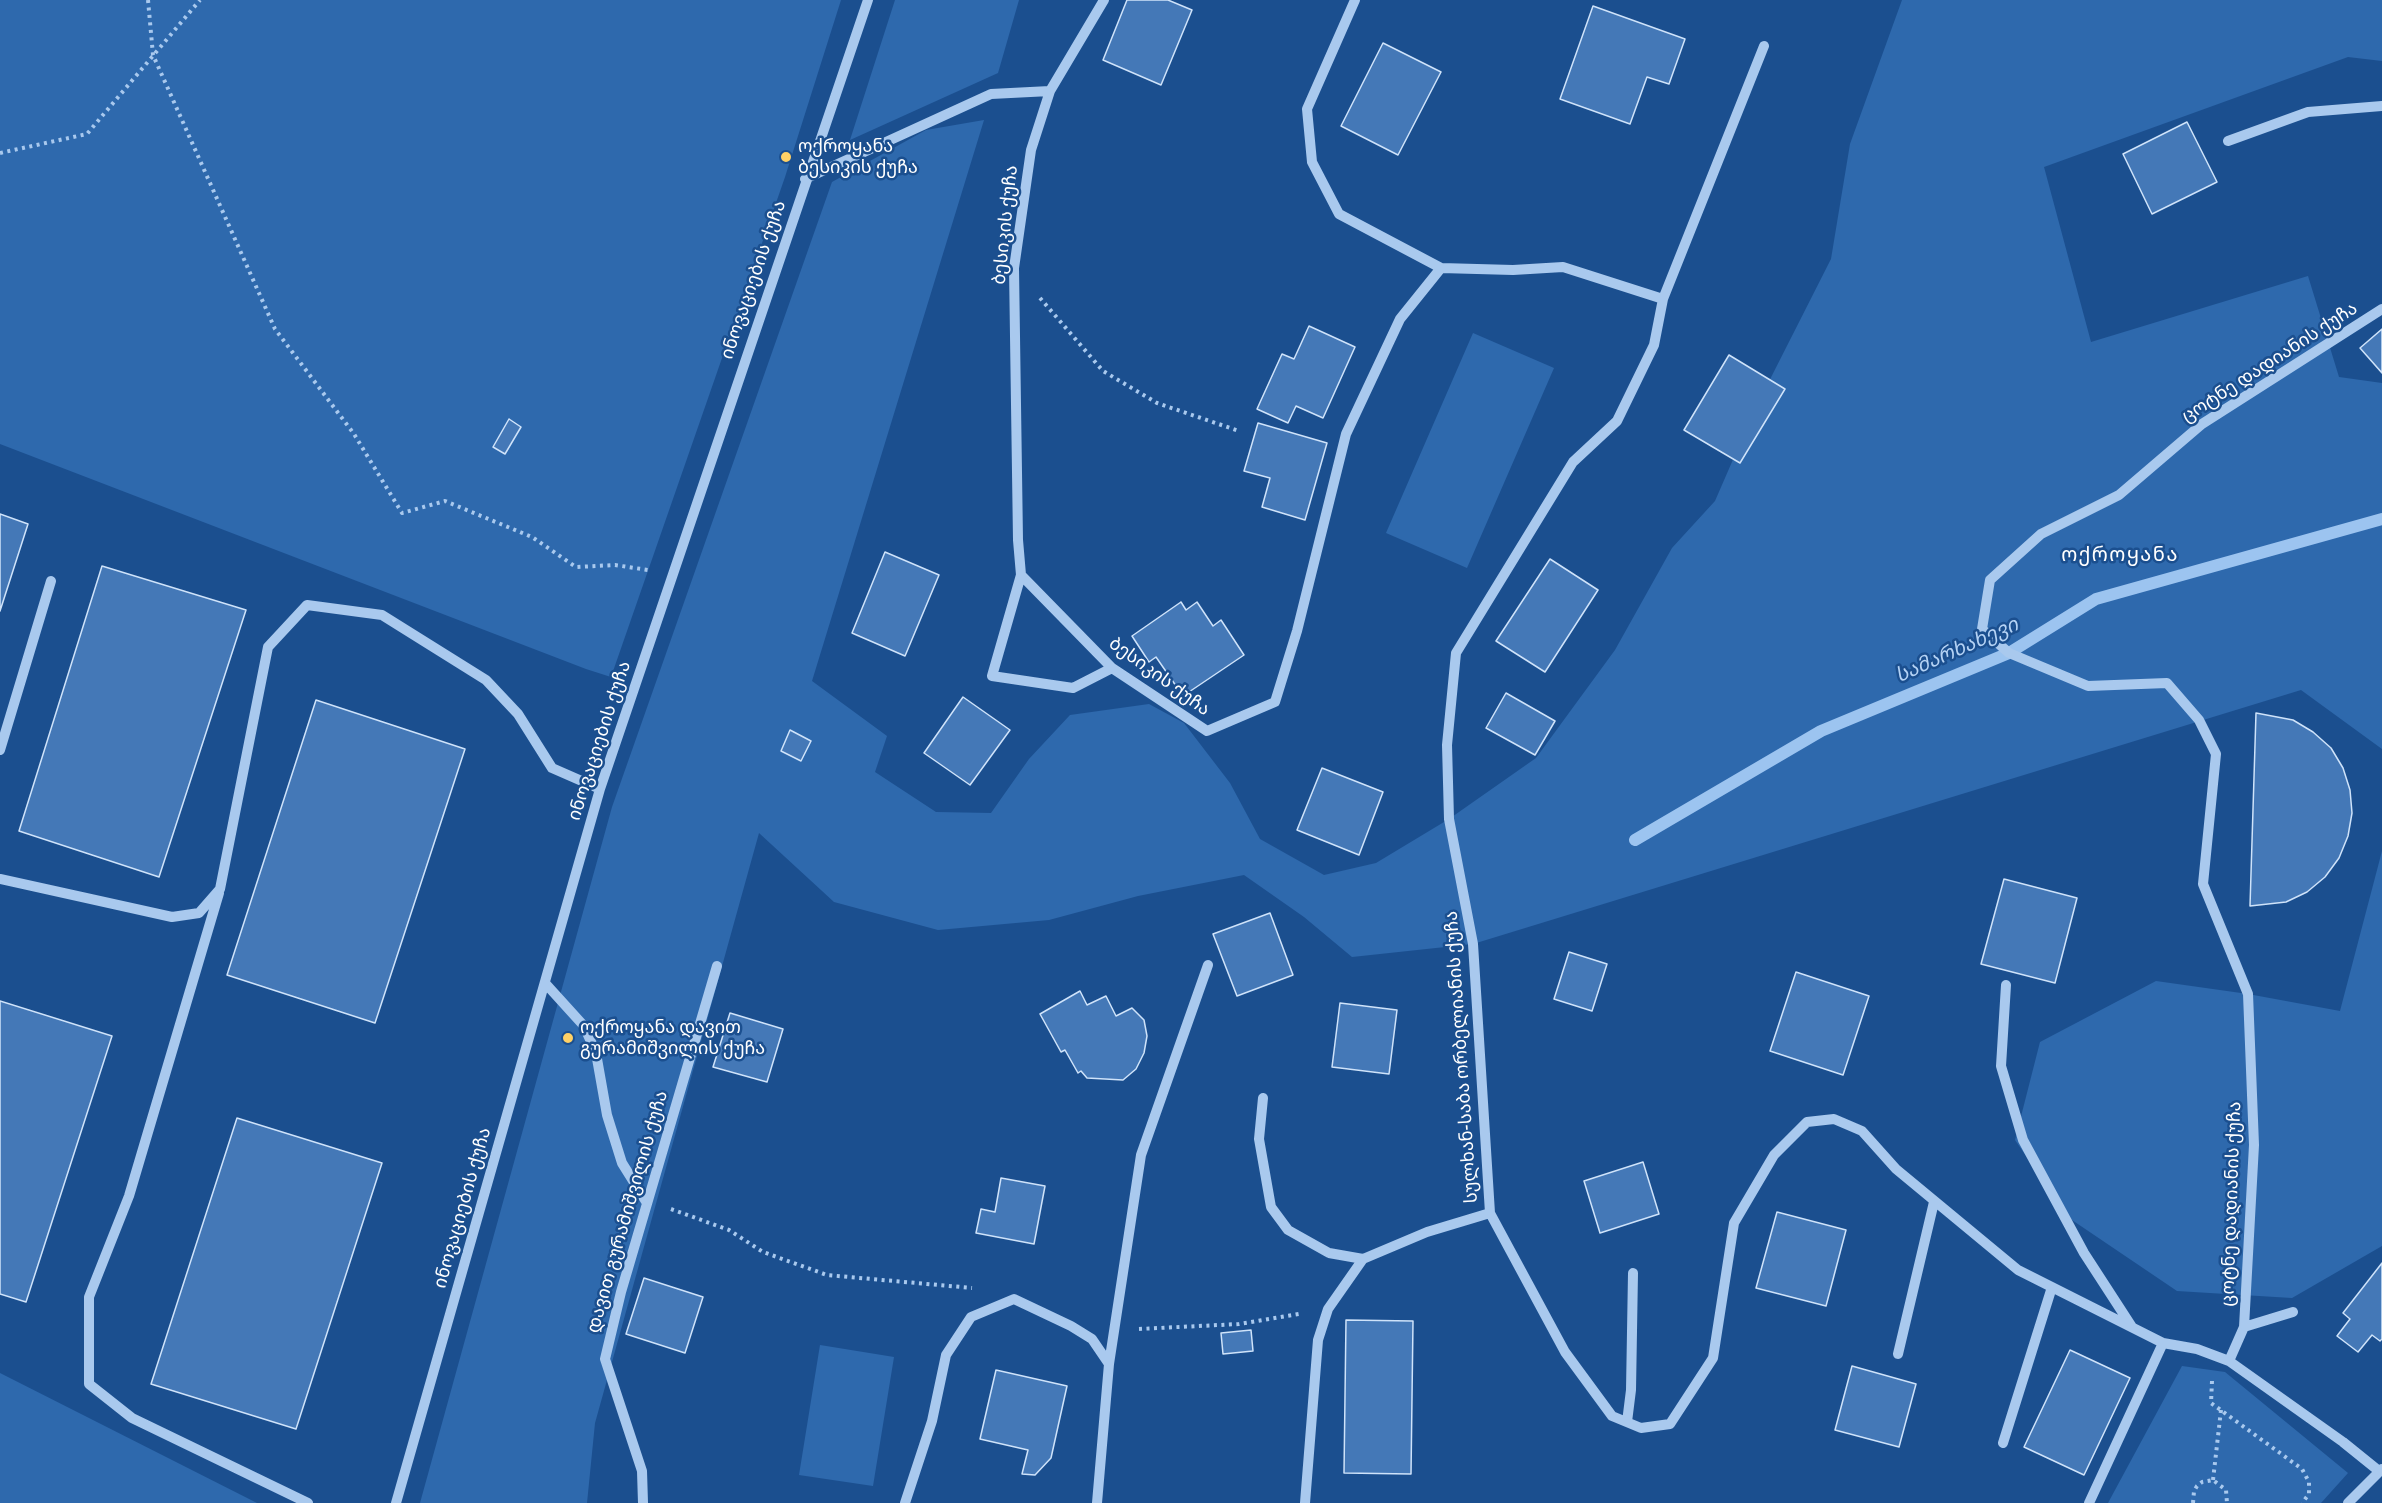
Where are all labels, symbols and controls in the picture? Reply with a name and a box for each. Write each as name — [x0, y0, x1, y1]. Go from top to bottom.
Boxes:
place label: ოქროყანა ბესიკის ქუჩა — [798, 136, 918, 178]
marker: ოქროყანა ბესიკის ქუჩა — [779, 150, 793, 164]
street label: ბესიკის ქუჩა — [989, 164, 1023, 286]
street label: ინოვაციების ქუჩა — [717, 198, 791, 362]
street label: ცოტნე დადიანის ქუჩა — [2178, 298, 2362, 428]
district label: ოქროყანა — [2061, 544, 2179, 568]
water label: სამარხახევი — [1892, 613, 2022, 689]
street label: ბესიკის ქუჩა — [1104, 633, 1214, 721]
street label: ინოვაციების ქუჩა — [564, 659, 636, 823]
street label: სულხან-საბა ორბელიანის ქუჩა — [1441, 910, 1483, 1204]
place label: ოქროყანა დავით გურამიშვილის ქუჩა — [580, 1017, 765, 1060]
marker: ოქროყანა დავით გურამიშვილის ქუჩა — [561, 1031, 575, 1045]
street label: დავით გურამიშვილის ქუჩა — [583, 1088, 673, 1336]
street label: ცოტნე დადიანის ქუჩა — [2218, 1101, 2246, 1307]
street label: ინოვაციების ქუჩა — [430, 1125, 496, 1291]

